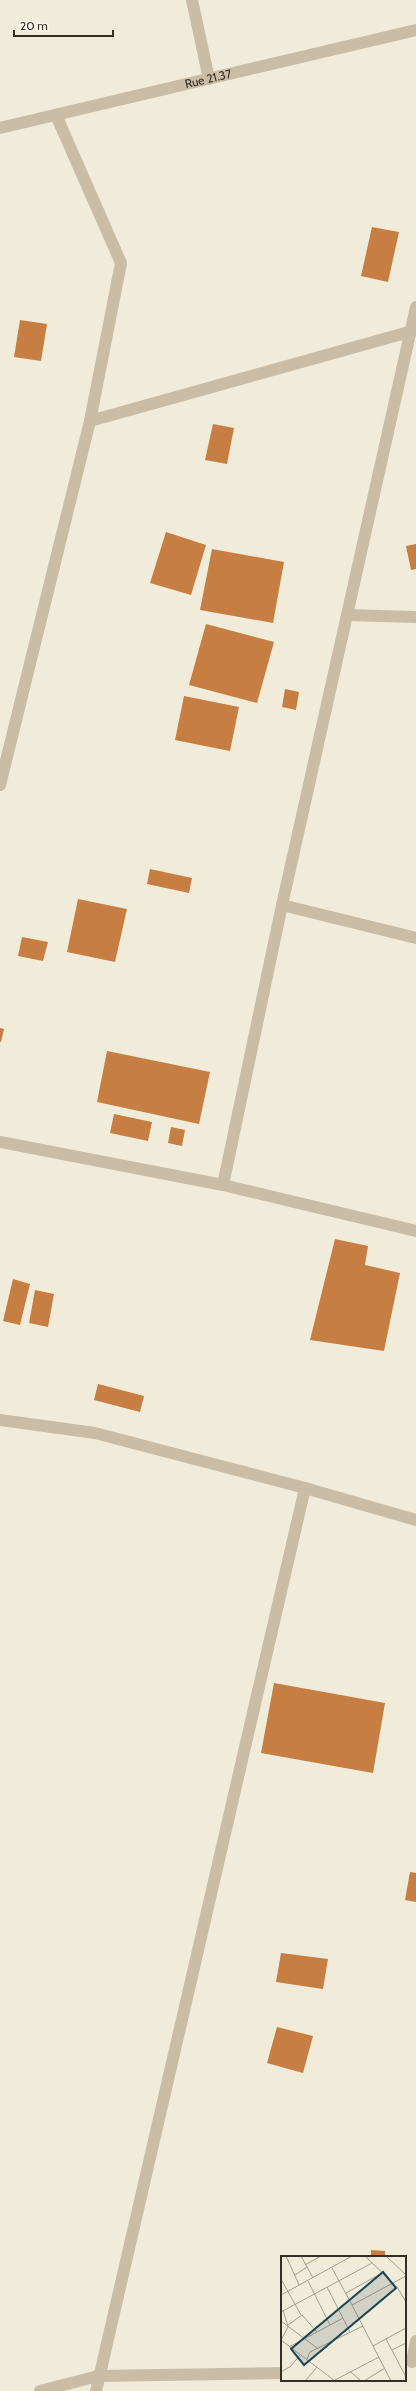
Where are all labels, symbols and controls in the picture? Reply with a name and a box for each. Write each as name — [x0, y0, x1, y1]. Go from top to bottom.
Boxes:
scale bar — [14, 12, 113, 38]
text: 20 m — [20, 18, 48, 33]
street label: Rue 21.37 — [183, 66, 233, 91]
inset map — [281, 2256, 406, 2381]

